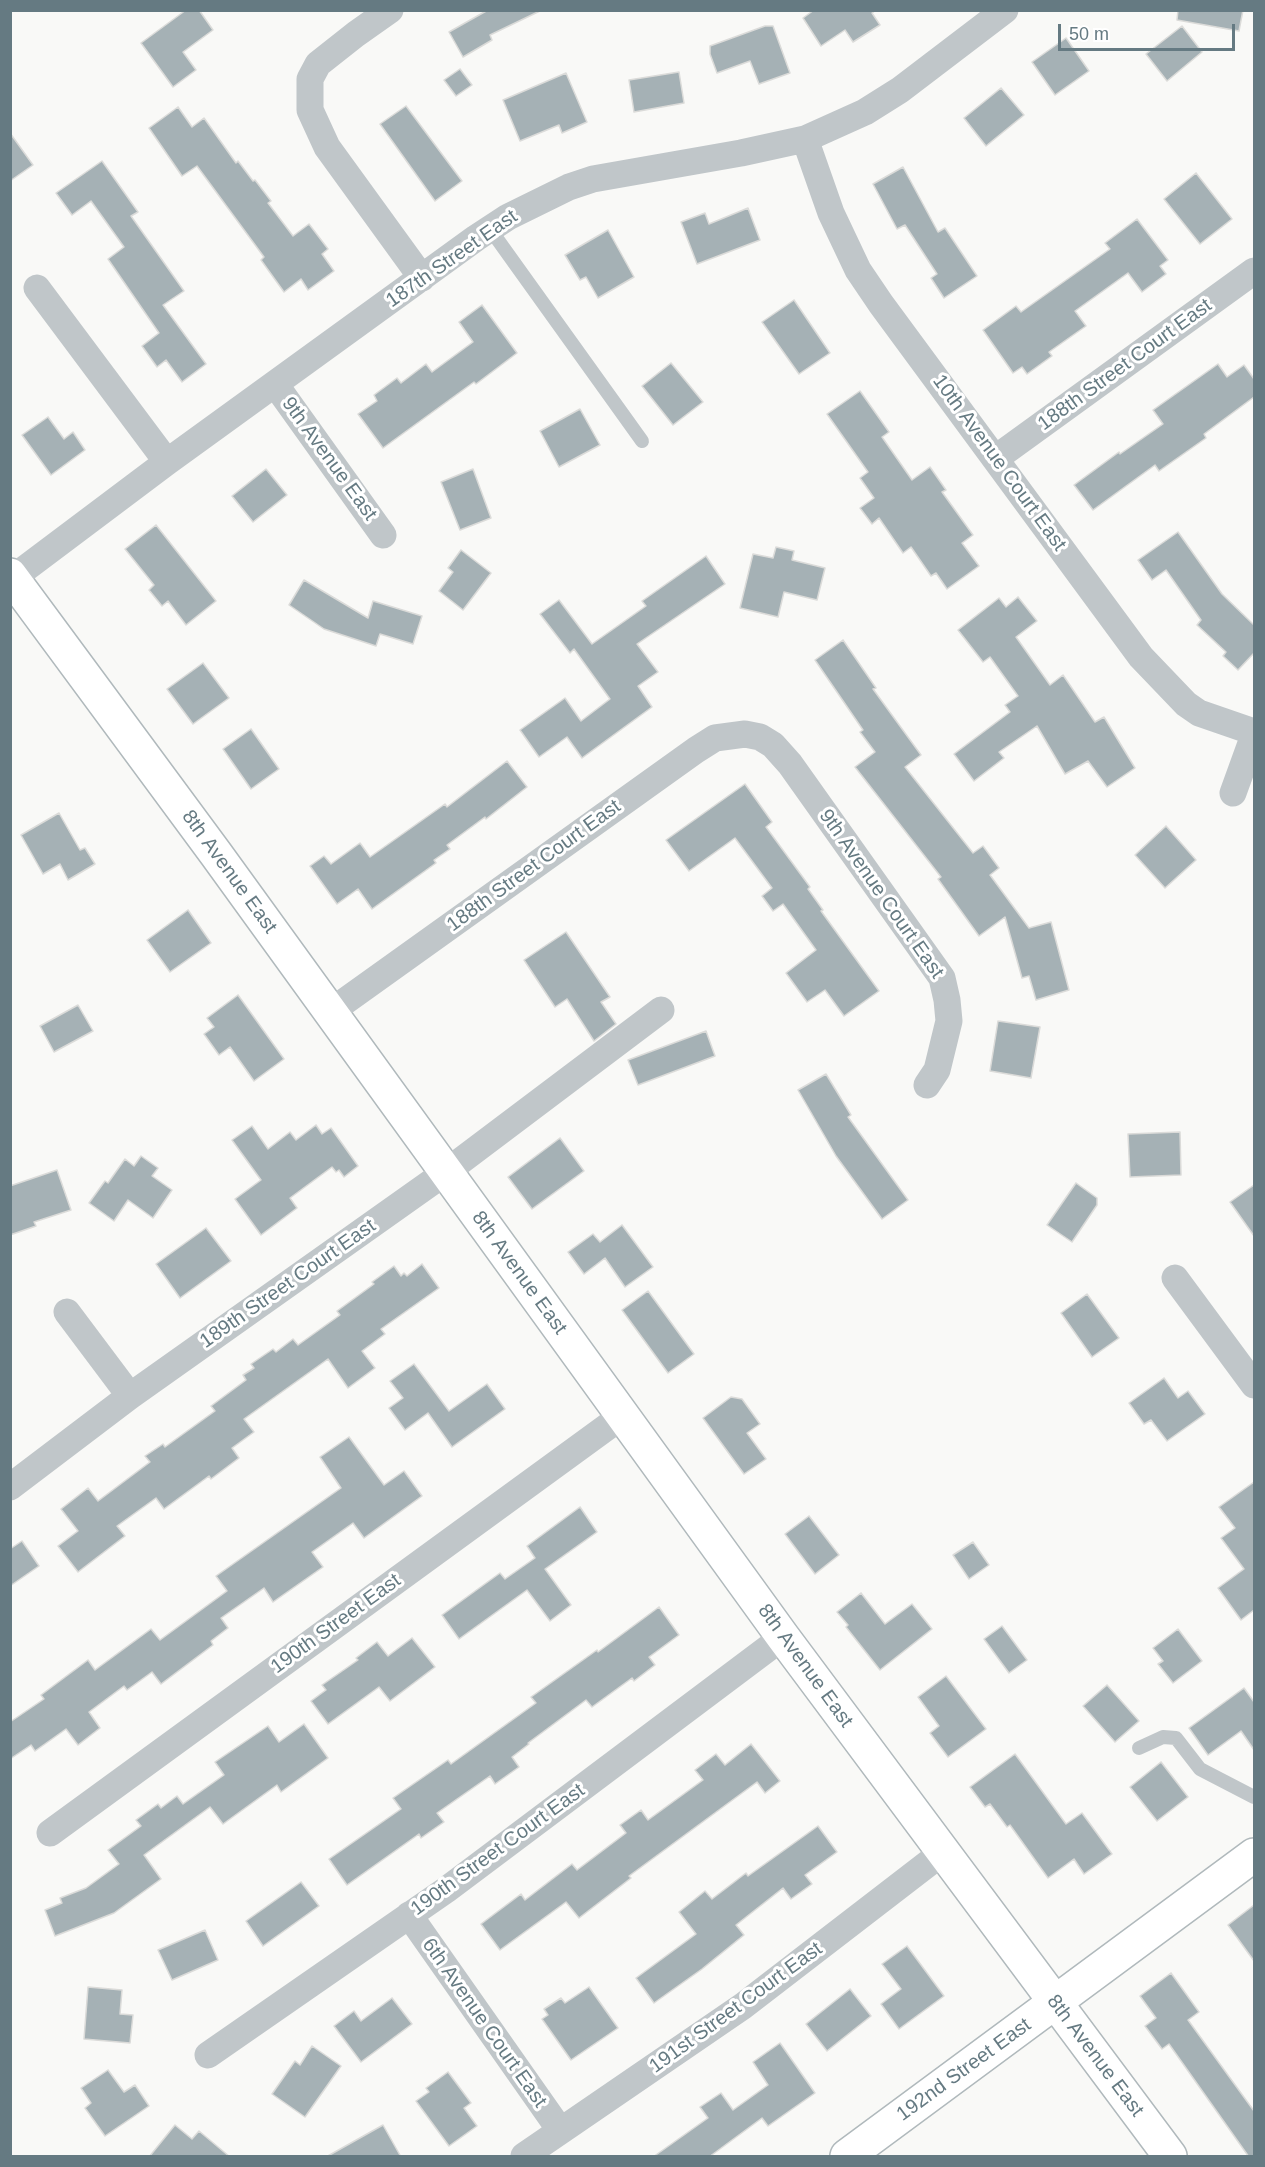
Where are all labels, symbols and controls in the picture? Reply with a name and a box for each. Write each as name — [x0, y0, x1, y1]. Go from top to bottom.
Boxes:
scale bar — [1061, 12, 1238, 50]
text: 50 m — [1069, 24, 1109, 44]
street label: 187th Street East — [382, 205, 522, 313]
street label: 188th Street Court East — [1033, 294, 1217, 436]
street label: 10th Avenue Court East — [927, 370, 1071, 556]
street label: 9th Avenue East — [276, 393, 382, 525]
street label: 188th Street Court East — [442, 795, 626, 937]
street label: 9th Avenue Court East — [814, 805, 948, 983]
street label: 8th Avenue East — [176, 806, 282, 938]
street label: 8th Avenue East — [466, 1207, 572, 1339]
street label: 189th Street Court East — [196, 1214, 380, 1354]
street label: 190th Street East — [266, 1569, 406, 1679]
street label: 8th Avenue East — [752, 1600, 858, 1732]
street label: 190th Street Court East — [406, 1779, 590, 1921]
street label: 6th Avenue Court East — [417, 1934, 551, 2112]
street label: 191st Street Court East — [645, 1937, 827, 2079]
street label: 8th Avenue East — [1041, 1990, 1149, 2122]
street label: 192nd Street East — [892, 2013, 1036, 2127]

